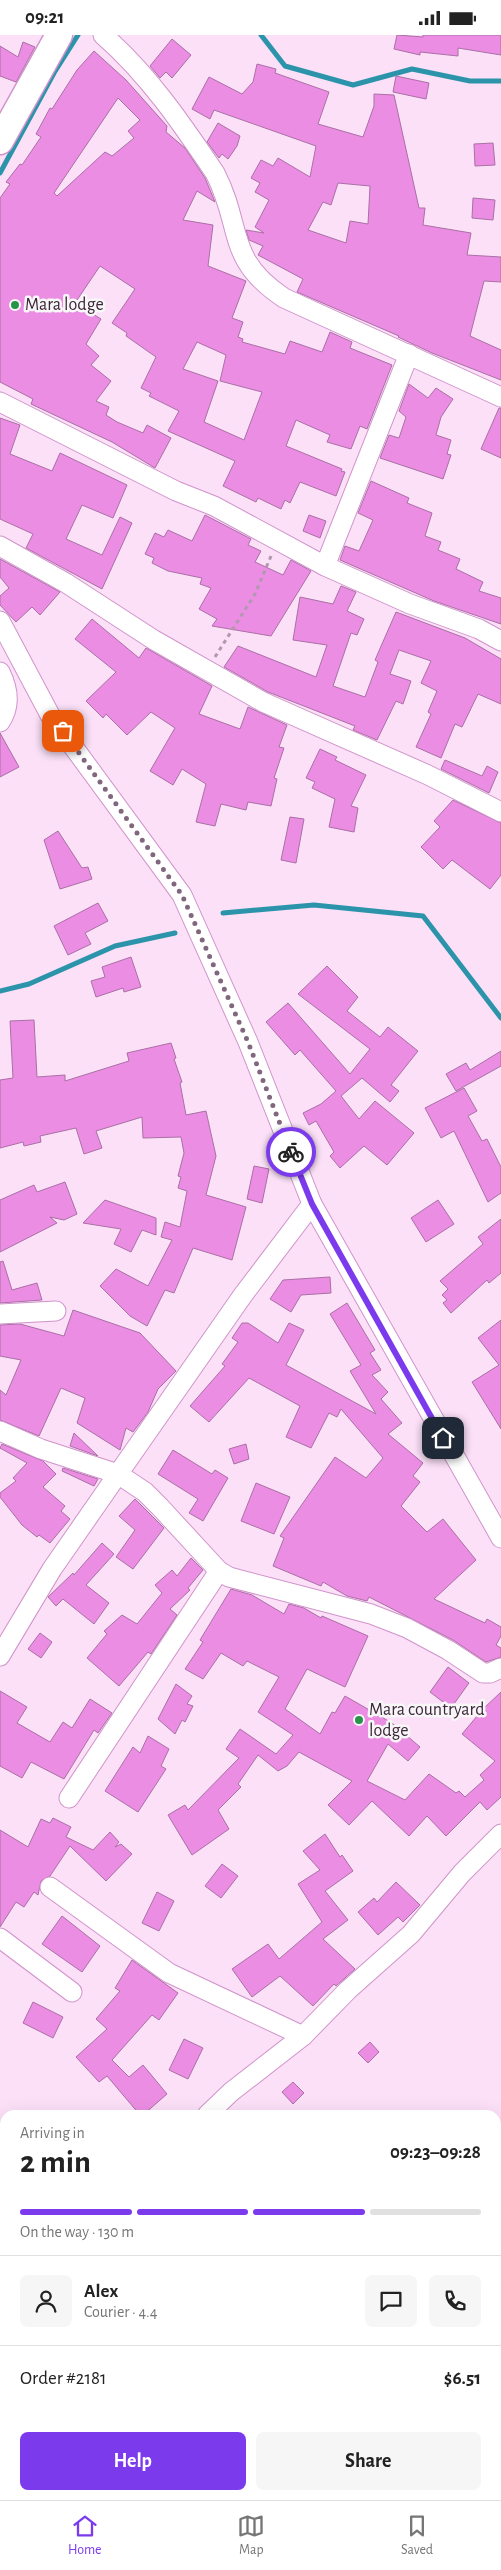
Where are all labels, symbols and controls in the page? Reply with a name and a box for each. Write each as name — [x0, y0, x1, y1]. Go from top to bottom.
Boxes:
text: 09:21 — [25, 8, 64, 27]
place label: Mara lodge — [25, 296, 104, 314]
marker: Mara lodge — [9, 299, 21, 311]
pin — [42, 710, 84, 752]
icon: bag — [49, 717, 77, 745]
courier — [266, 1127, 316, 1177]
icon: bike — [277, 1138, 305, 1166]
pin — [422, 1417, 464, 1459]
icon: home — [429, 1424, 457, 1452]
place label: Mara countryard lodge — [369, 1701, 485, 1740]
marker: Mara countryard lodge — [353, 1714, 365, 1726]
text: Arriving in — [20, 2125, 85, 2141]
text: 09:23–09:28 — [390, 2143, 481, 2162]
text: 2 min — [20, 2146, 91, 2178]
text: On the way · 130 m — [20, 2224, 134, 2240]
button: person — [20, 2275, 72, 2327]
button: chat — [365, 2275, 417, 2327]
button: phone — [429, 2275, 481, 2327]
text: Alex — [84, 2282, 118, 2301]
text: Courier · 4.4 — [84, 2304, 157, 2320]
text: Order #2181 — [20, 2369, 107, 2388]
text: $6.51 — [444, 2369, 481, 2388]
button: Help — [20, 2432, 246, 2490]
button: Share — [256, 2432, 481, 2490]
tab: Home — [68, 2512, 102, 2559]
tab: Map — [237, 2512, 265, 2559]
tab: Saved — [401, 2512, 433, 2559]

